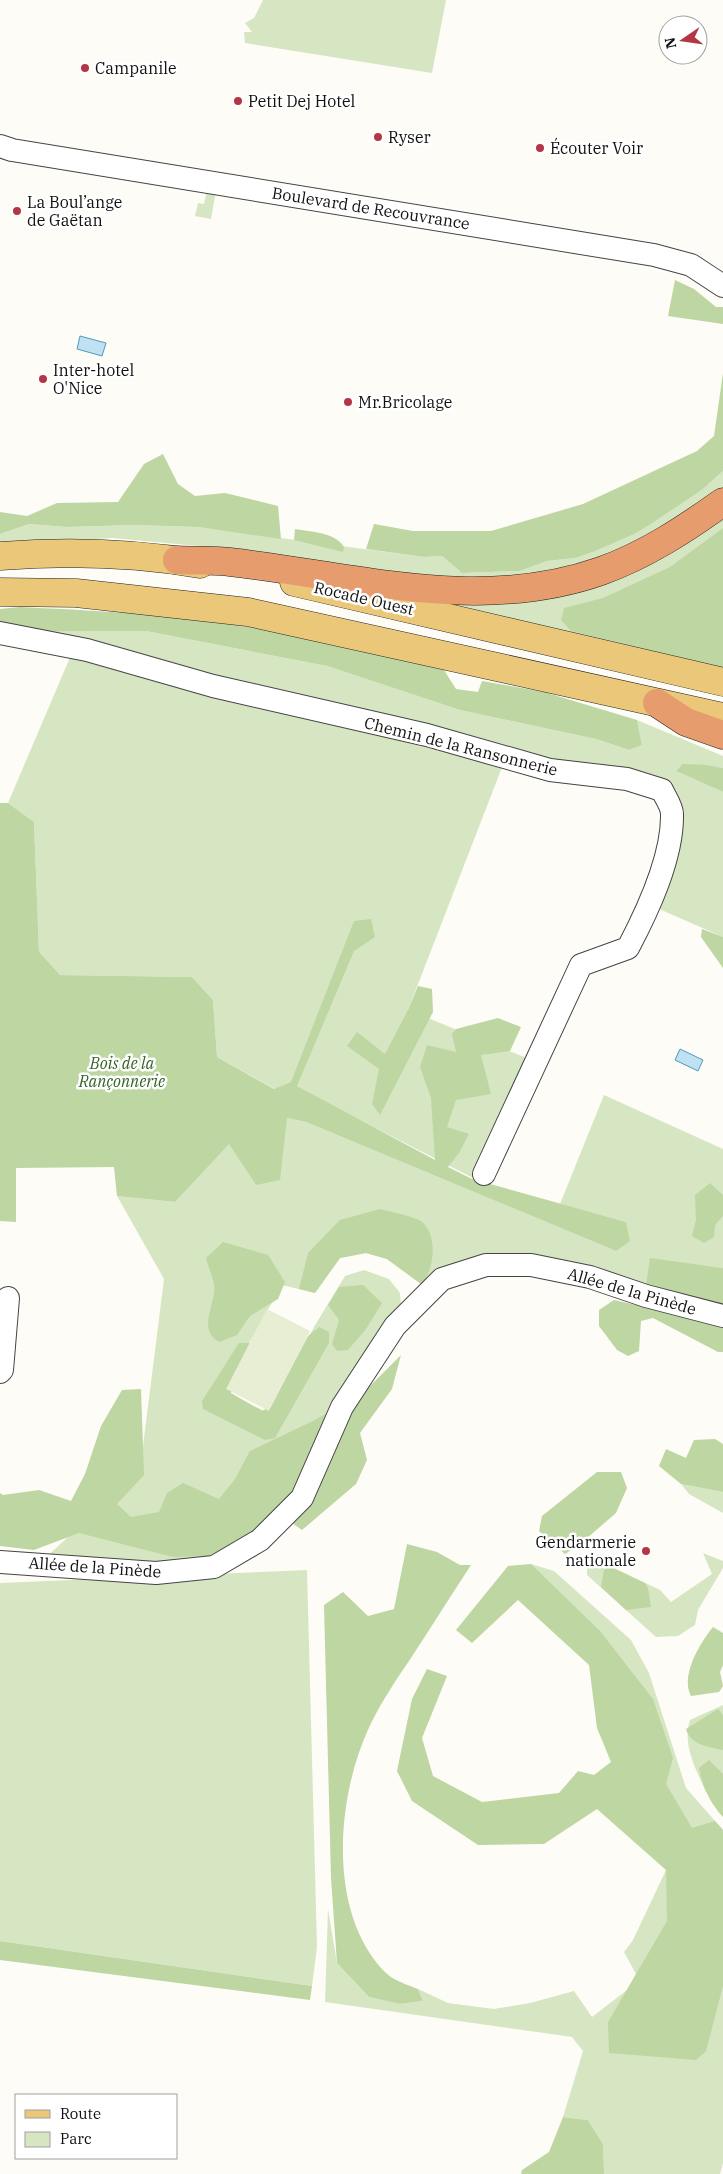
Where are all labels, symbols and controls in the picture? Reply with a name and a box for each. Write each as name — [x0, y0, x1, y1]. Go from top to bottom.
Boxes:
north arrow — [658, 15, 708, 65]
text: N — [660, 36, 680, 50]
place label: Campanile — [95, 58, 177, 78]
marker: Campanile — [79, 62, 91, 74]
place label: Petit Dej Hotel — [248, 91, 356, 111]
marker: Petit Dej Hotel — [232, 95, 244, 107]
place label: Ryser — [388, 127, 431, 147]
marker: Ryser — [372, 131, 384, 143]
place label: Écouter Voir — [550, 137, 643, 158]
marker: Écouter Voir — [534, 142, 546, 154]
street label: Boulevard de Recouvrance — [271, 182, 471, 234]
place label: La Boul’ange de Gaëtan — [27, 192, 122, 230]
marker: La Boul’ange de Gaëtan — [11, 205, 23, 217]
place label: Inter-hotel O'Nice — [53, 360, 134, 398]
marker: Inter-hotel O'Nice — [37, 373, 49, 385]
place label: Mr.Bricolage — [358, 392, 452, 412]
marker: Mr.Bricolage — [342, 396, 354, 408]
street label: Rocade Ouest — [312, 577, 416, 619]
street label: Chemin de la Ransonnerie — [362, 712, 560, 780]
park label: Bois de la Rançonnerie — [78, 1053, 165, 1091]
street label: Allée de la Pinède — [565, 1263, 699, 1319]
place label: Gendarmerie nationale — [536, 1532, 636, 1570]
marker: Gendarmerie nationale — [640, 1545, 652, 1557]
street label: Allée de la Pinède — [28, 1552, 162, 1582]
legend — [15, 2094, 178, 2159]
text: Route — [60, 2104, 101, 2123]
text: Parc — [60, 2129, 92, 2148]

